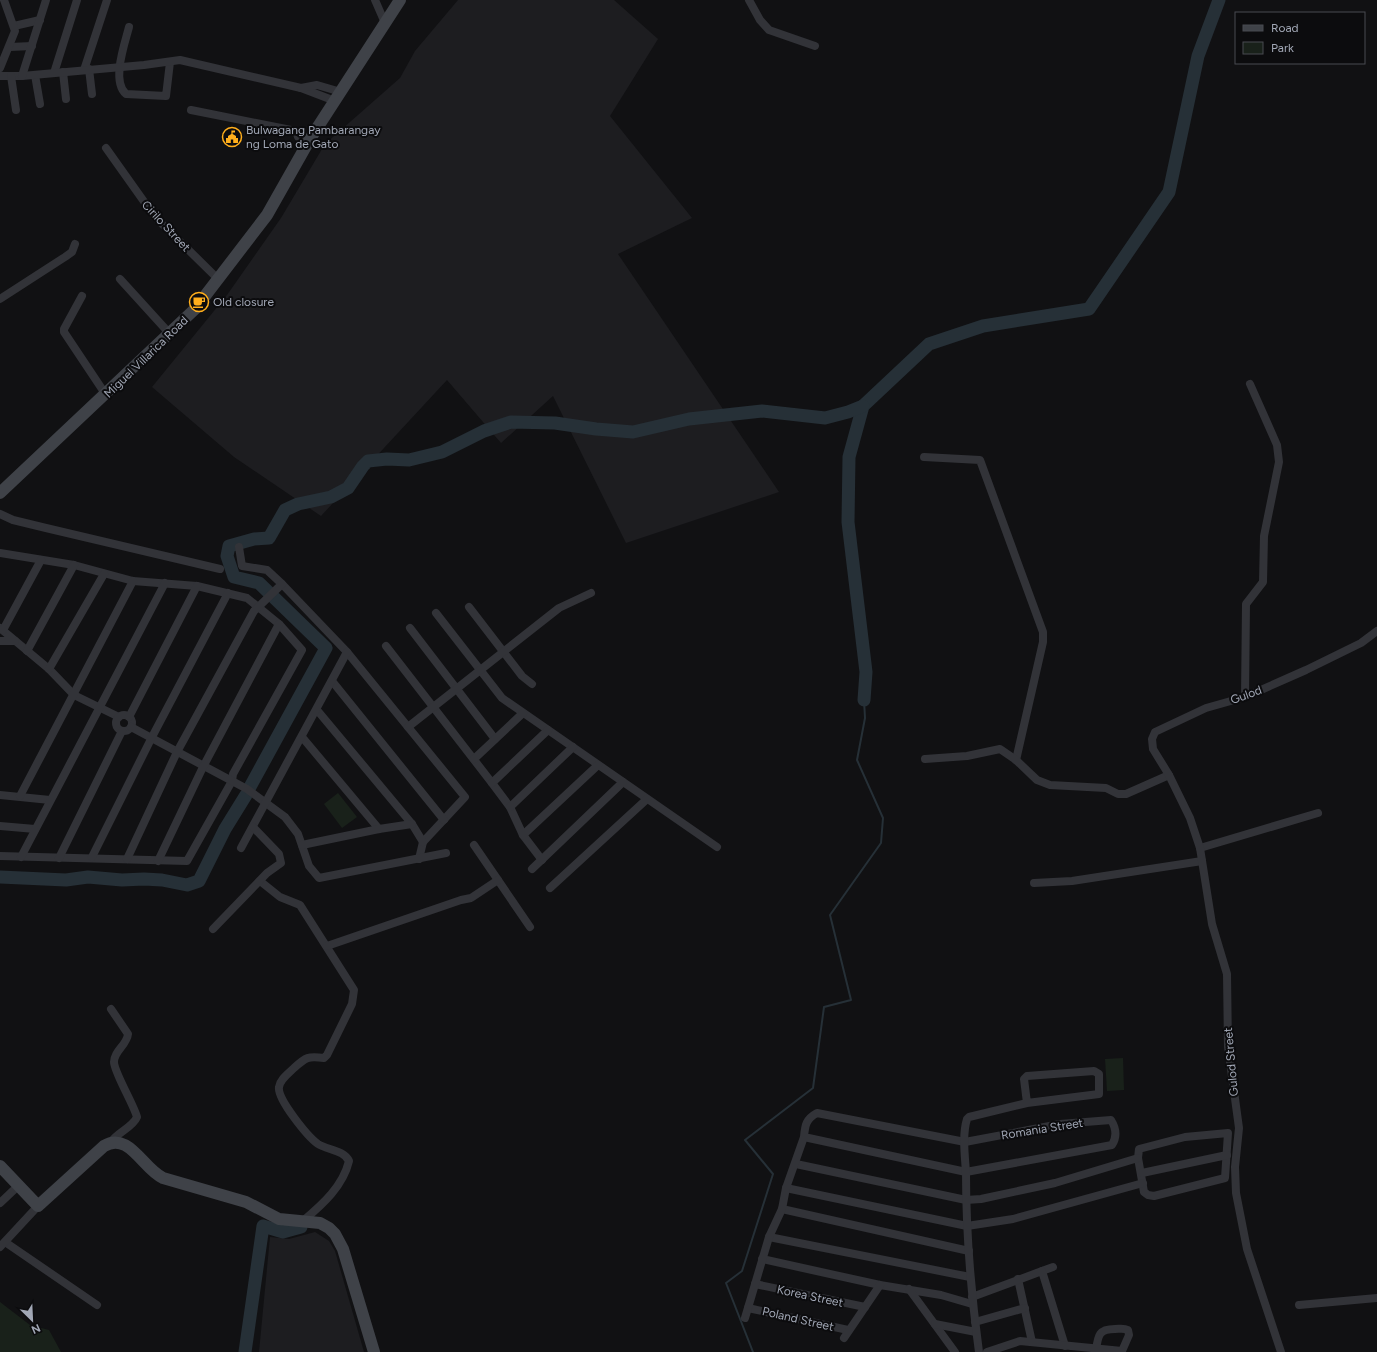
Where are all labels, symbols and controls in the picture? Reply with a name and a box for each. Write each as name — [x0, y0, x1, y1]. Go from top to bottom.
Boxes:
legend — [1235, 12, 1365, 64]
text: Road — [1271, 21, 1299, 35]
text: Park — [1271, 41, 1294, 55]
place label: Bulwagang Pambarangay ng Loma de Gato — [246, 123, 381, 151]
public building icon: Bulwagang Pambarangay ng Loma de Gato — [221, 126, 243, 148]
street label: Cirilo Street — [139, 198, 193, 255]
cafe icon: Old closure — [188, 291, 210, 313]
place label: Old closure — [213, 295, 274, 309]
street label: Miguel Villarica Road — [101, 313, 191, 401]
street label: Gulod — [1228, 683, 1264, 707]
street label: Gulod Street — [1221, 1027, 1241, 1097]
street label: Romania Street — [1000, 1116, 1085, 1142]
street label: Korea Street — [776, 1282, 845, 1310]
north arrow — [12, 1300, 52, 1340]
street label: Poland Street — [761, 1304, 836, 1334]
text: N — [29, 1321, 42, 1336]

